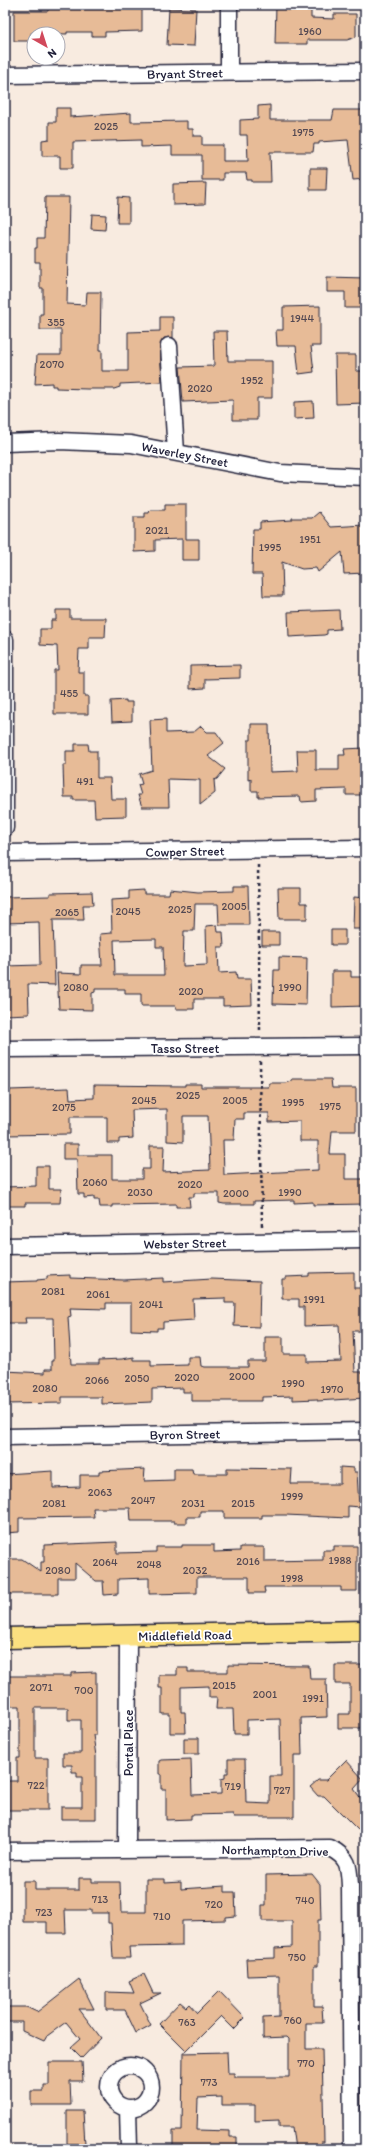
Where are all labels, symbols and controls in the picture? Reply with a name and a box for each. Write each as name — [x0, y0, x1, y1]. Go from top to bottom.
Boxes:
house number: 1960 — [298, 25, 322, 38]
north arrow — [26, 26, 66, 66]
text: N — [45, 46, 59, 61]
street label: Bryant Street — [147, 65, 223, 82]
house number: 2025 — [94, 120, 118, 133]
house number: 1975 — [292, 126, 314, 139]
house number: 1944 — [290, 312, 314, 325]
house number: 355 — [47, 316, 65, 329]
house number: 2070 — [40, 358, 65, 371]
house number: 1952 — [241, 374, 263, 387]
house number: 2020 — [187, 382, 213, 395]
street label: Waverley Street — [140, 439, 230, 470]
house number: 2021 — [145, 524, 169, 537]
house number: 1951 — [299, 533, 321, 546]
house number: 1995 — [259, 541, 281, 554]
house number: 455 — [60, 687, 78, 700]
house number: 491 — [76, 775, 94, 788]
street label: Cowper Street — [145, 843, 225, 860]
house number: 2005 — [221, 900, 247, 913]
house number: 2025 — [168, 903, 192, 916]
house number: 2045 — [116, 905, 141, 918]
house number: 2065 — [55, 906, 79, 919]
house number: 2080 — [63, 981, 89, 994]
house number: 1990 — [278, 981, 302, 994]
house number: 2020 — [178, 985, 204, 998]
street label: Tasso Street — [151, 1041, 219, 1056]
house number: 2025 — [176, 1089, 200, 1102]
house number: 2045 — [132, 1094, 157, 1107]
house number: 2005 — [222, 1094, 248, 1107]
house number: 1995 — [282, 1096, 304, 1109]
house number: 1975 — [319, 1100, 341, 1113]
house number: 2075 — [52, 1101, 76, 1114]
house number: 2060 — [82, 1176, 108, 1189]
house number: 2020 — [177, 1178, 203, 1191]
house number: 2030 — [127, 1186, 153, 1199]
house number: 1990 — [278, 1186, 302, 1199]
house number: 2000 — [223, 1187, 249, 1200]
street label: Webster Street — [143, 1235, 227, 1252]
house number: 2081 — [41, 1285, 65, 1298]
house number: 2061 — [86, 1288, 110, 1301]
house number: 1991 — [303, 1293, 325, 1306]
house number: 2041 — [139, 1298, 163, 1311]
house number: 2000 — [229, 1370, 255, 1383]
house number: 2020 — [174, 1371, 200, 1384]
house number: 2050 — [124, 1372, 150, 1385]
house number: 2066 — [85, 1374, 109, 1387]
house number: 1990 — [281, 1377, 305, 1390]
house number: 2080 — [32, 1382, 58, 1395]
house number: 1970 — [320, 1383, 344, 1396]
street label: Byron Street — [150, 1426, 221, 1443]
house number: 2063 — [88, 1486, 112, 1499]
house number: 1999 — [281, 1490, 303, 1503]
house number: 2047 — [131, 1494, 156, 1507]
house number: 2081 — [42, 1497, 66, 1510]
house number: 2031 — [181, 1497, 205, 1510]
house number: 2015 — [231, 1497, 255, 1510]
house number: 1988 — [329, 1554, 351, 1567]
house number: 2016 — [236, 1555, 260, 1568]
house number: 2064 — [93, 1556, 118, 1569]
house number: 2048 — [136, 1558, 162, 1571]
house number: 2080 — [45, 1564, 71, 1577]
house number: 2032 — [183, 1564, 207, 1577]
house number: 1998 — [281, 1572, 303, 1585]
street label: Middlefield Road — [138, 1627, 232, 1644]
house number: 2015 — [212, 1679, 236, 1692]
house number: 2071 — [29, 1681, 53, 1694]
house number: 700 — [74, 1684, 94, 1697]
house number: 2001 — [253, 1688, 277, 1701]
house number: 1991 — [302, 1692, 324, 1705]
street label: Portal Place — [121, 1710, 136, 1776]
house number: 722 — [27, 1779, 45, 1792]
house number: 719 — [225, 1780, 241, 1793]
house number: 727 — [274, 1784, 291, 1797]
street label: Northampton Drive — [221, 1842, 329, 1859]
house number: 713 — [92, 1893, 108, 1906]
house number: 740 — [296, 1894, 315, 1907]
house number: 720 — [205, 1898, 223, 1911]
house number: 723 — [35, 1906, 53, 1919]
house number: 710 — [153, 1910, 171, 1923]
house number: 750 — [288, 1951, 306, 1964]
house number: 760 — [284, 2014, 302, 2027]
house number: 763 — [178, 2016, 196, 2029]
house number: 770 — [297, 2057, 315, 2070]
house number: 773 — [201, 2076, 217, 2089]

